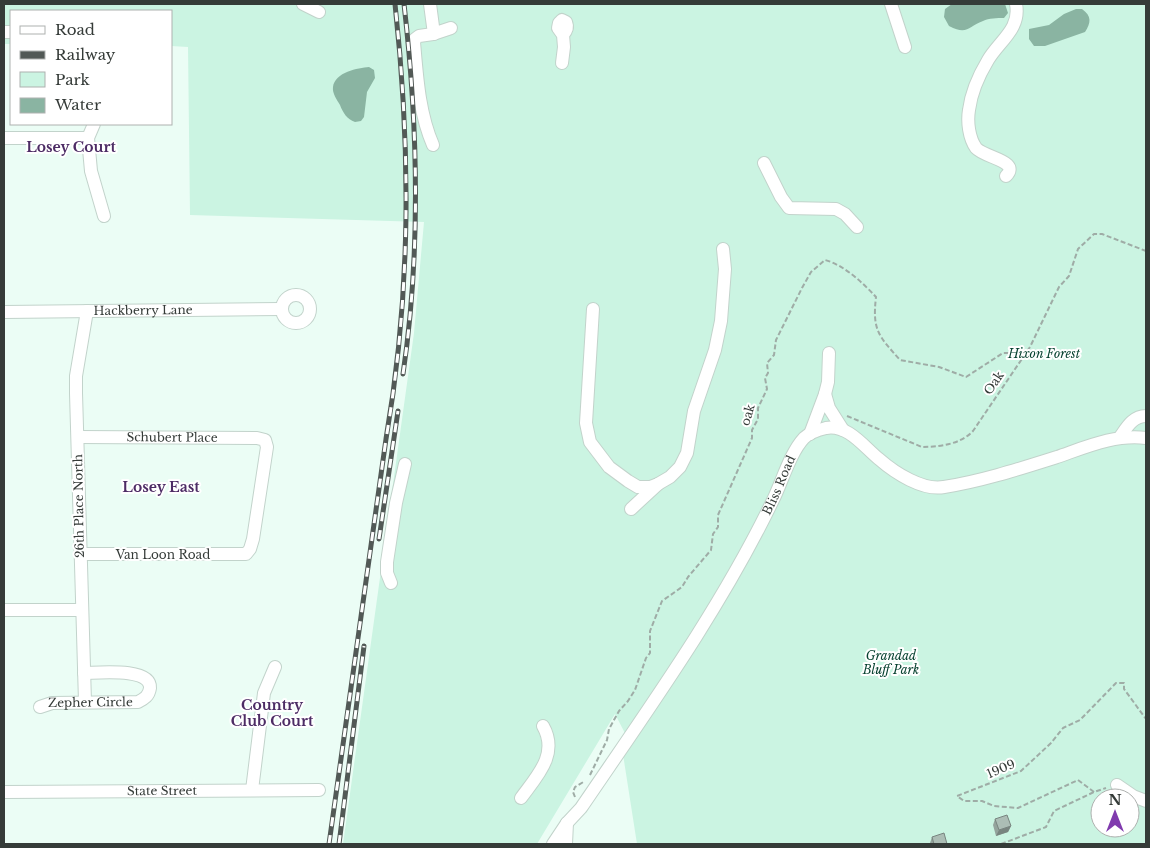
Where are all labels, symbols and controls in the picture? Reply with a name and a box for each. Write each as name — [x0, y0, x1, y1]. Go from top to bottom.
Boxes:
legend — [10, 10, 172, 125]
text: Road — [55, 20, 95, 39]
text: Railway — [55, 45, 116, 64]
text: Park — [55, 70, 91, 89]
text: Water — [54, 95, 102, 114]
district label: Losey Court — [26, 138, 116, 156]
street label: Hackberry Lane — [93, 302, 193, 318]
park label: Hixon Forest — [1007, 346, 1081, 361]
street label: Oak — [980, 368, 1007, 397]
street label: oak — [737, 402, 758, 427]
street label: Schubert Place — [126, 429, 218, 445]
street label: Bliss Road — [759, 453, 798, 517]
street label: 26th Place North — [70, 454, 87, 558]
district label: Losey East — [122, 478, 200, 496]
street label: Van Loon Road — [115, 547, 210, 562]
park label: Grandad Bluff Park — [862, 648, 919, 677]
street label: Zepher Circle — [48, 694, 133, 710]
district label: Country Club Court — [231, 696, 314, 730]
street label: 1909 — [984, 756, 1017, 781]
street label: State Street — [127, 783, 197, 798]
north arrow — [1090, 788, 1140, 838]
text: N — [1108, 791, 1122, 809]

